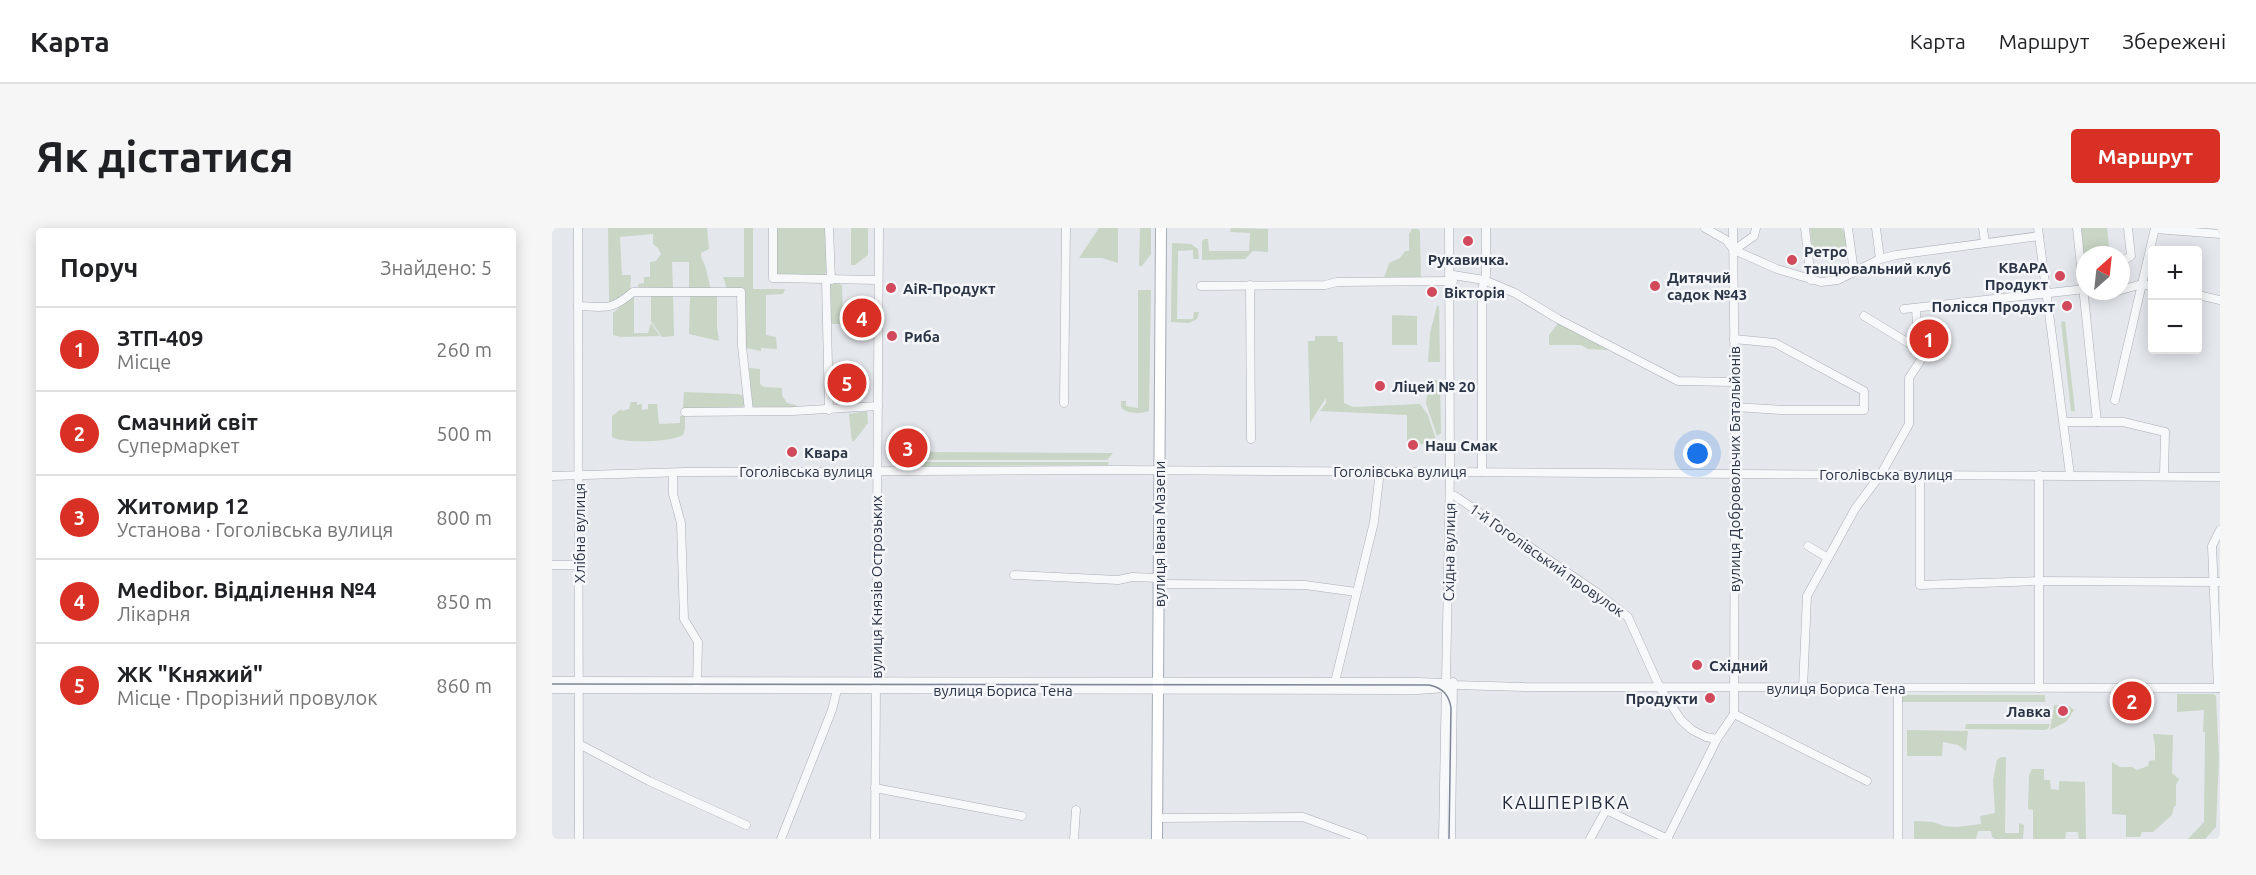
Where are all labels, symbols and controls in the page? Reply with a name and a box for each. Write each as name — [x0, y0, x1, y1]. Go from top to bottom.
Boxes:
text: Карта — [30, 26, 110, 57]
text: Карта — [1910, 29, 1966, 53]
text: Маршрут — [1999, 29, 2089, 53]
text: Збережені — [2122, 29, 2226, 53]
button: Маршрут — [2071, 129, 2220, 183]
text: Як дістатися — [36, 133, 294, 180]
marker: Рукавичка. — [1461, 234, 1475, 248]
place label: Ретро танцювальний клуб — [1804, 243, 1951, 277]
north arrow — [2076, 246, 2130, 300]
map controls — [2148, 246, 2202, 354]
button: + — [2148, 246, 2202, 300]
place label: Рукавичка. — [1428, 251, 1509, 268]
text: Поруч — [60, 253, 138, 282]
marker: Ретро танцювальний клуб — [1785, 253, 1799, 267]
text: Знайдено: 5 — [380, 256, 492, 279]
place label: КВАРА Продукт — [1985, 259, 2048, 293]
place label: Дитячий садок №43 — [1667, 269, 1747, 303]
marker: КВАРА Продукт — [2053, 269, 2067, 283]
marker: Дитячий садок №43 — [1648, 279, 1662, 293]
place label: AiR-Продукт — [903, 280, 996, 297]
marker: AiR-Продукт — [884, 281, 898, 295]
place label: Вікторія — [1444, 284, 1505, 301]
marker: Вікторія — [1425, 285, 1439, 299]
pin: 4 — [842, 296, 882, 340]
place label: Полісся Продукт — [1932, 298, 2055, 315]
marker: Полісся Продукт — [2060, 299, 2074, 313]
button: − — [2148, 300, 2202, 354]
pin: 1 — [1910, 316, 1948, 362]
text: ЗТП-409 — [117, 325, 203, 350]
place label: Риба — [904, 328, 940, 345]
marker: Риба — [885, 329, 899, 343]
text: 1 — [74, 338, 85, 361]
text: 260 m — [436, 338, 492, 361]
street label: вулиця Добровольчих Батальйонів — [1726, 346, 1743, 592]
text: Місце — [117, 350, 171, 373]
pin: 5 — [828, 360, 866, 406]
place label: Ліцей № 20 — [1392, 378, 1476, 395]
marker: Ліцей № 20 — [1373, 379, 1387, 393]
text: Смачний світ — [117, 409, 258, 434]
text: 2 — [74, 422, 85, 445]
text: 500 m — [436, 422, 492, 445]
pin: 3 — [888, 426, 928, 470]
text: Супермаркет — [117, 434, 240, 457]
place label: Наш Смак — [1425, 437, 1498, 454]
marker: Наш Смак — [1406, 438, 1420, 452]
your location — [1683, 439, 1712, 468]
place label: Квара — [804, 444, 848, 461]
marker: Квара — [785, 445, 799, 459]
street label: вулиця Івана Мазепи — [1151, 461, 1168, 607]
street label: Гоголівська вулиця — [739, 463, 873, 480]
street label: Гоголівська вулиця — [1333, 463, 1467, 480]
street label: Гоголівська вулиця — [1819, 466, 1953, 483]
street label: Хлібна вулиця — [571, 483, 588, 583]
text: Житомир 12 — [117, 493, 249, 518]
street label: вулиця Князів Острозьких — [868, 495, 885, 679]
street label: 1-й Гоголівський провулок — [1466, 500, 1628, 620]
street label: Східна вулиця — [1440, 502, 1458, 602]
text: 3 — [74, 506, 85, 529]
text: 800 m — [436, 506, 492, 529]
text: Установа · Гоголівська вулиця — [117, 518, 393, 541]
text: Medibor. Відділення №4 — [117, 577, 376, 602]
text: 4 — [74, 590, 85, 613]
text: 850 m — [436, 590, 492, 613]
text: Лікарня — [117, 602, 190, 625]
place label: Східний — [1709, 657, 1768, 674]
marker: Східний — [1690, 658, 1704, 672]
text: ЖК "Княжий" — [117, 661, 263, 686]
text: 5 — [74, 674, 85, 697]
text: 860 m — [436, 674, 492, 697]
pin: 2 — [2112, 678, 2152, 724]
street label: вулиця Бориса Тена — [1766, 680, 1906, 697]
street label: вулиця Бориса Тена — [933, 682, 1073, 699]
text: Місце · Прорізний провулок — [117, 686, 377, 709]
place label: Продукти — [1626, 690, 1698, 707]
marker: Продукти — [1703, 691, 1717, 705]
place label: Лавка — [2006, 703, 2051, 720]
marker: Лавка — [2056, 704, 2070, 718]
district label: КАШПЕРІВКА — [1502, 792, 1630, 812]

